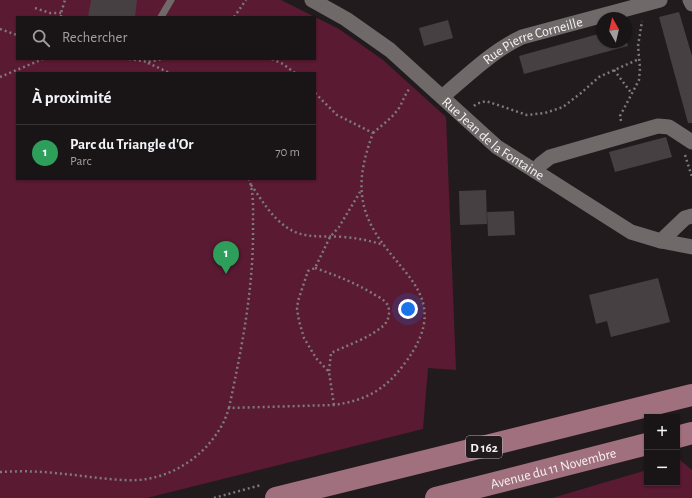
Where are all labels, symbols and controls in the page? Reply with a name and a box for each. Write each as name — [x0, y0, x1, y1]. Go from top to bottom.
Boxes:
north arrow — [596, 12, 632, 48]
street label: Rue Pierre Corneille — [481, 15, 584, 67]
search box — [16, 16, 316, 60]
icon: search — [30, 27, 52, 49]
text: Rechercher — [62, 30, 127, 45]
text: À proximité — [32, 89, 112, 106]
street label: Rue Jean de la Fontaine — [439, 95, 546, 183]
text: Parc du Triangle d'Or — [70, 137, 194, 152]
text: 1 — [43, 146, 47, 159]
text: 70 m — [275, 146, 300, 159]
text: Parc — [70, 155, 92, 168]
pin: 1 — [213, 241, 239, 274]
your location — [398, 299, 418, 319]
map controls — [644, 414, 680, 486]
button: + — [644, 414, 680, 450]
road number: D 162 — [466, 436, 502, 458]
street label: Avenue du 11 Novembre — [489, 446, 618, 492]
button: − — [644, 450, 680, 486]

